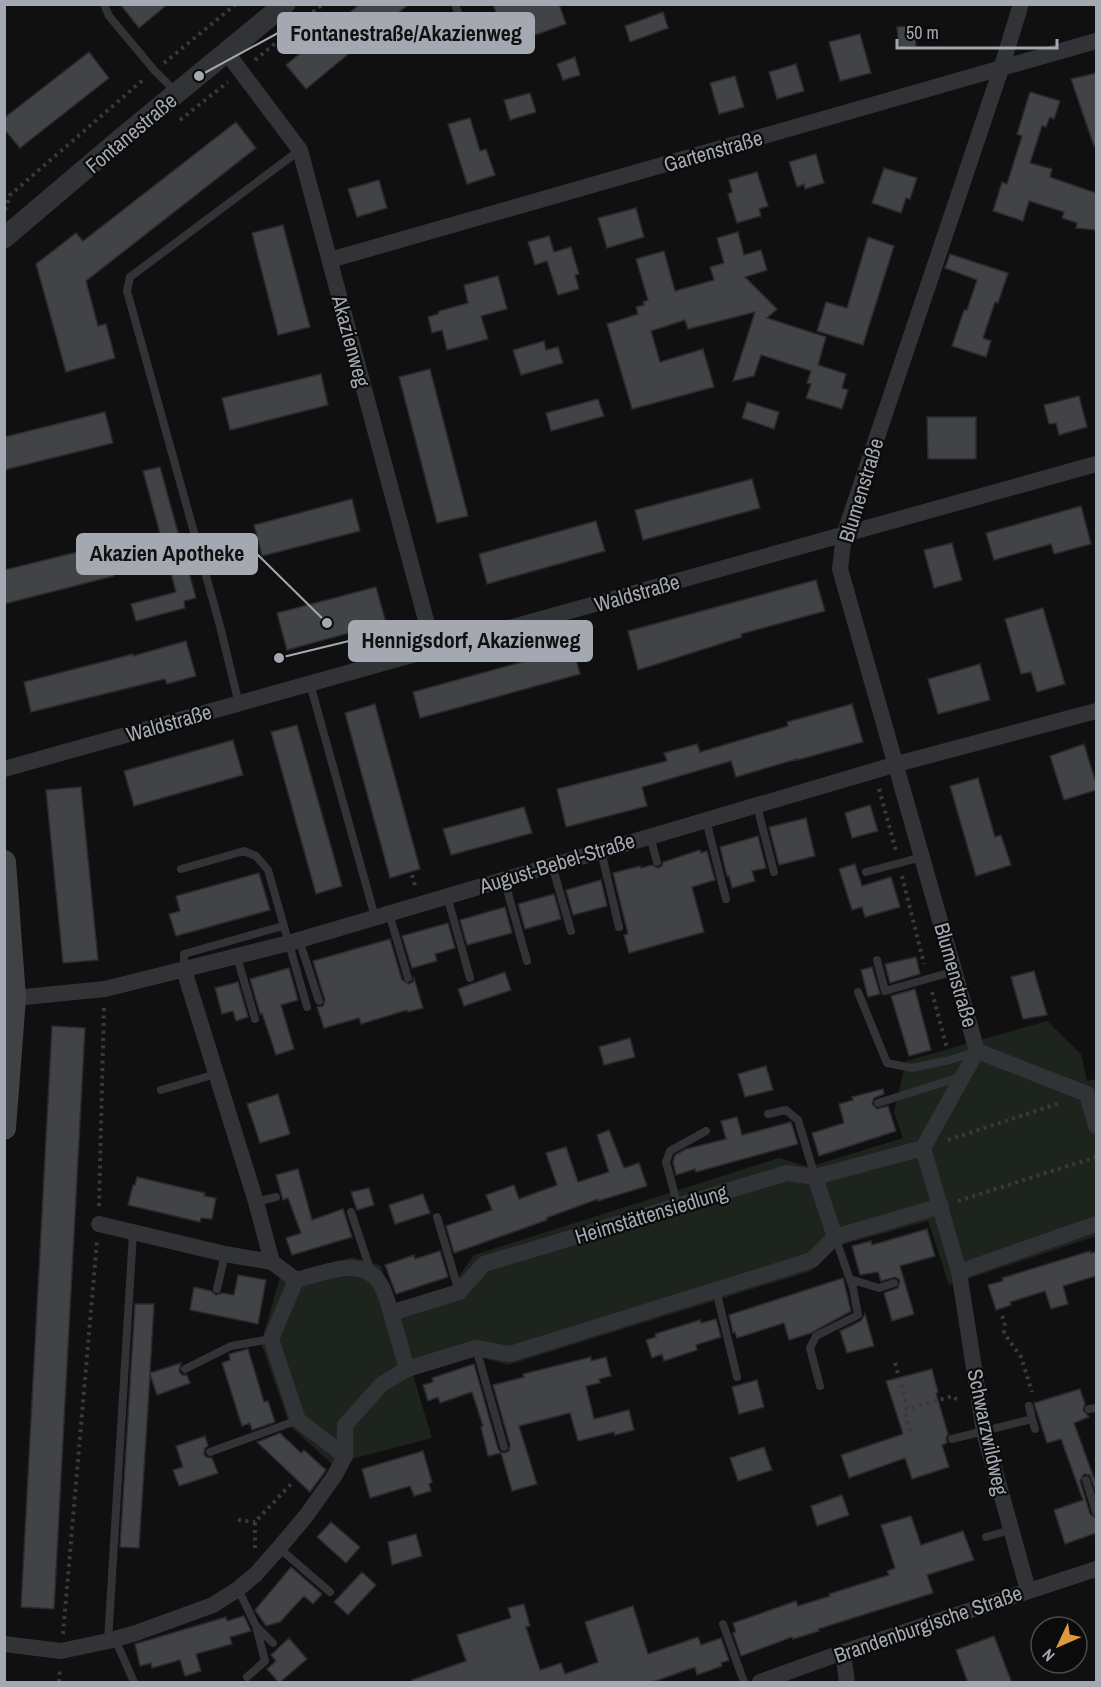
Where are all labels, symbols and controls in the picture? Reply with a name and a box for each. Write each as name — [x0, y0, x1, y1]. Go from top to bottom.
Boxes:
scale bar — [897, 12, 1058, 50]
callout: Fontanestraße/Akazienweg — [278, 13, 534, 53]
text: Fontanestraße/Akazienweg — [290, 18, 522, 48]
text: 50 m — [906, 20, 939, 45]
street label: Fontanestraße — [79, 86, 183, 180]
street label: Gartenstraße — [660, 123, 766, 179]
street label: Akazienweg — [325, 291, 377, 390]
street label: Blumenstraße — [831, 435, 891, 545]
callout: Akazien Apotheke — [77, 534, 257, 574]
text: Akazien Apotheke — [90, 538, 244, 568]
street label: Waldstraße — [591, 567, 683, 619]
callout: Hennigsdorf, Akazienweg — [349, 621, 592, 661]
text: Hennigsdorf, Akazienweg — [362, 625, 580, 655]
street label: Waldstraße — [123, 697, 215, 749]
street label: August-Bebel-Straße — [475, 826, 638, 901]
street label: Blumenstraße — [927, 919, 985, 1031]
street label: Heimstättensiedlung — [571, 1177, 731, 1251]
street label: Schwarzwildweg — [960, 1366, 1016, 1498]
street label: Brandenburgische Straße — [830, 1578, 1026, 1670]
north arrow — [1029, 1615, 1089, 1675]
text: N — [1037, 1644, 1059, 1666]

